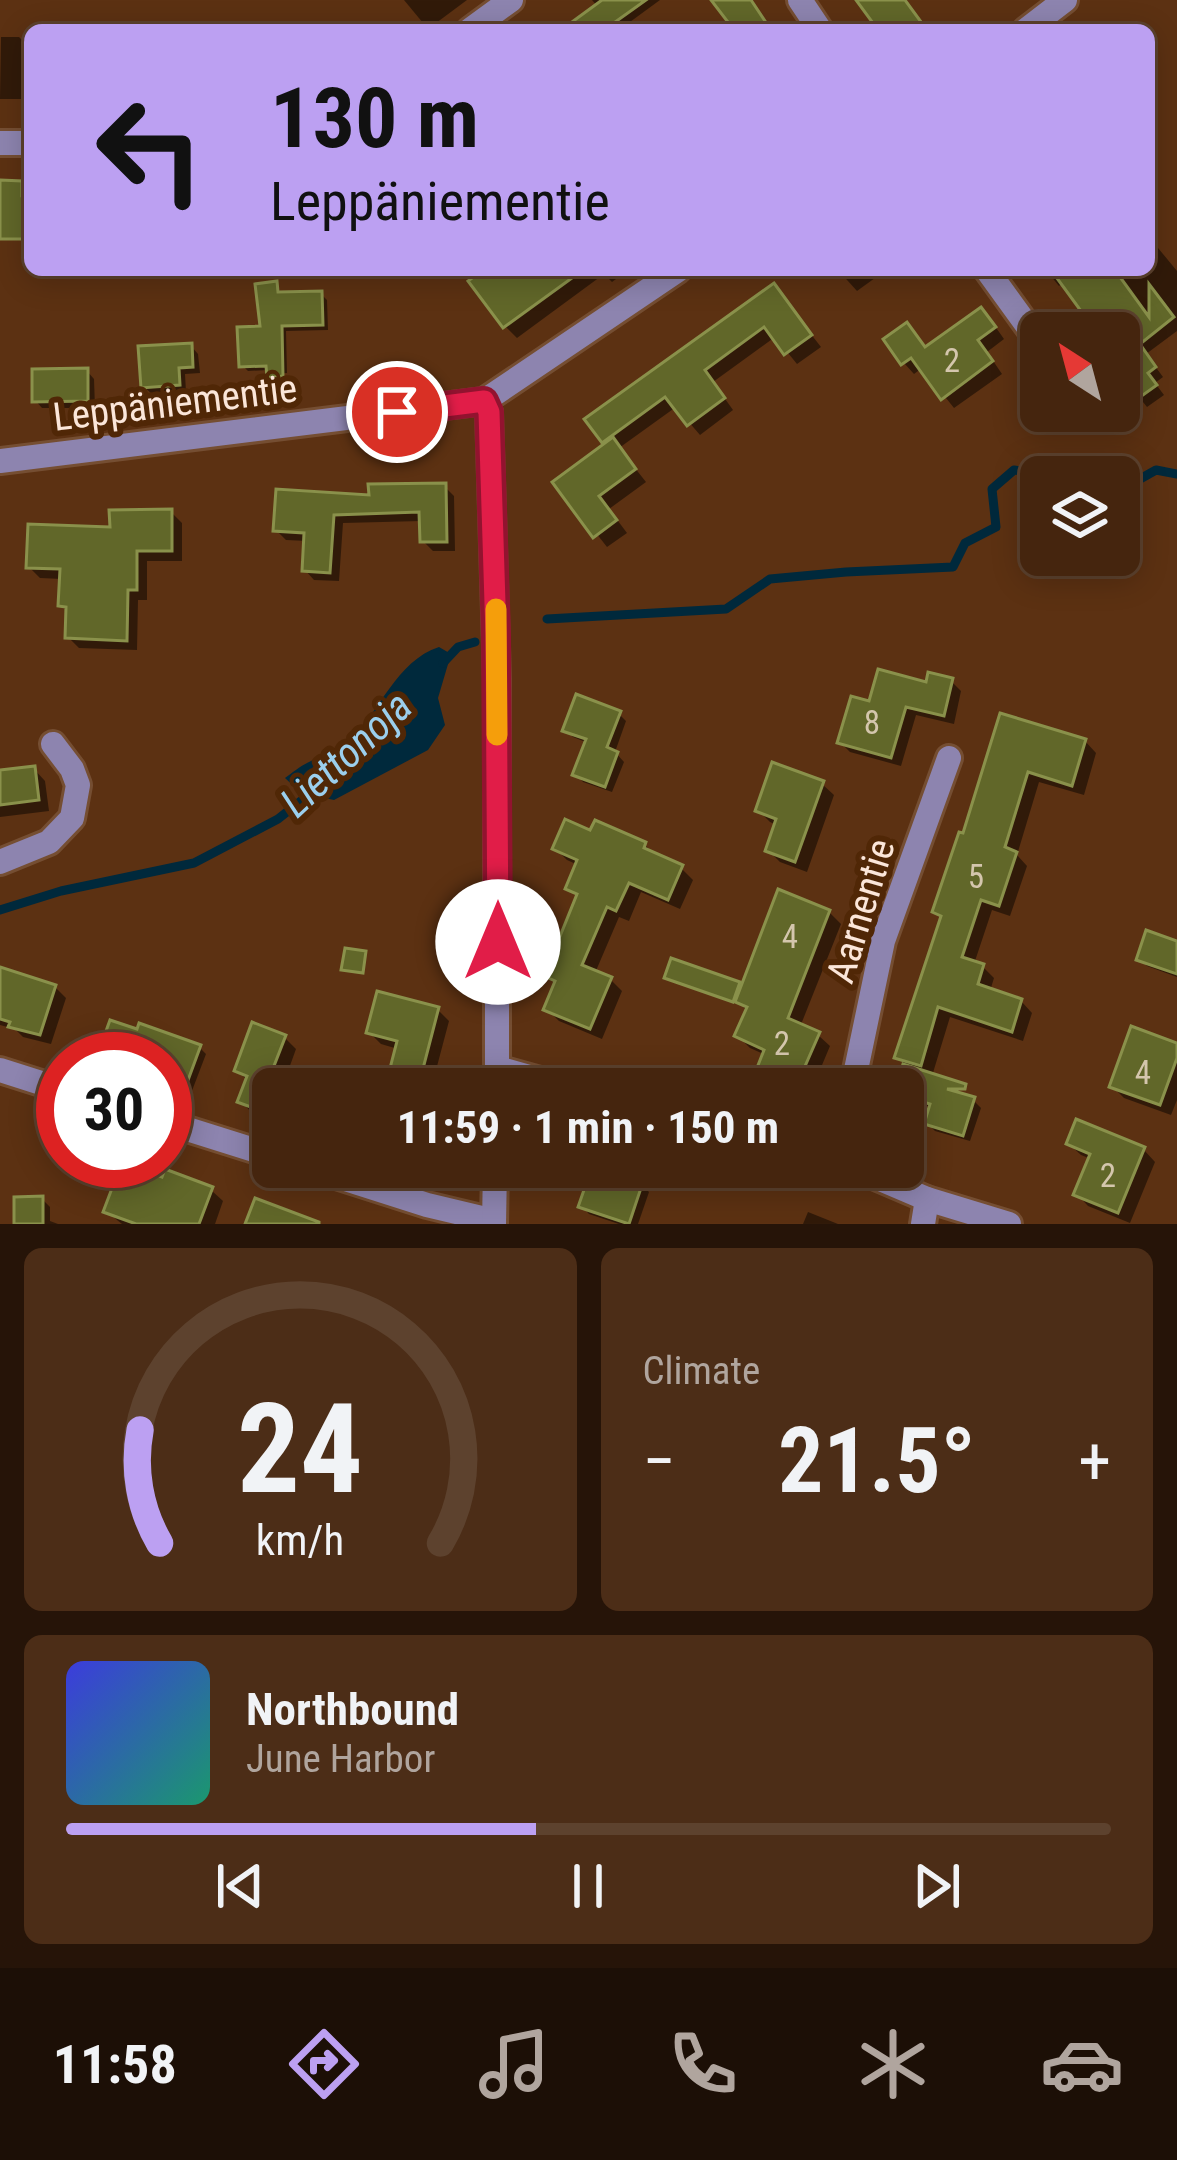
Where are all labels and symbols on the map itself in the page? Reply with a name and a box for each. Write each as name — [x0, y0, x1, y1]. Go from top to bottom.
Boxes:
north arrow — [1020, 312, 1140, 432]
house number: 2 — [944, 341, 960, 380]
pin — [346, 361, 448, 463]
street label: Leppäniementie — [50, 365, 300, 441]
water label: Liettonoja — [270, 681, 422, 827]
house number: 8 — [864, 703, 880, 742]
street label: Aarnentie — [817, 834, 905, 988]
house number: 5 — [968, 857, 984, 896]
position arrow — [435, 879, 561, 1005]
house number: 4 — [782, 917, 798, 956]
house number: 2 — [774, 1024, 790, 1063]
speed limit sign: 30 — [36, 1032, 192, 1188]
house number: 4 — [1135, 1053, 1151, 1092]
house number: 2 — [1100, 1156, 1116, 1195]

